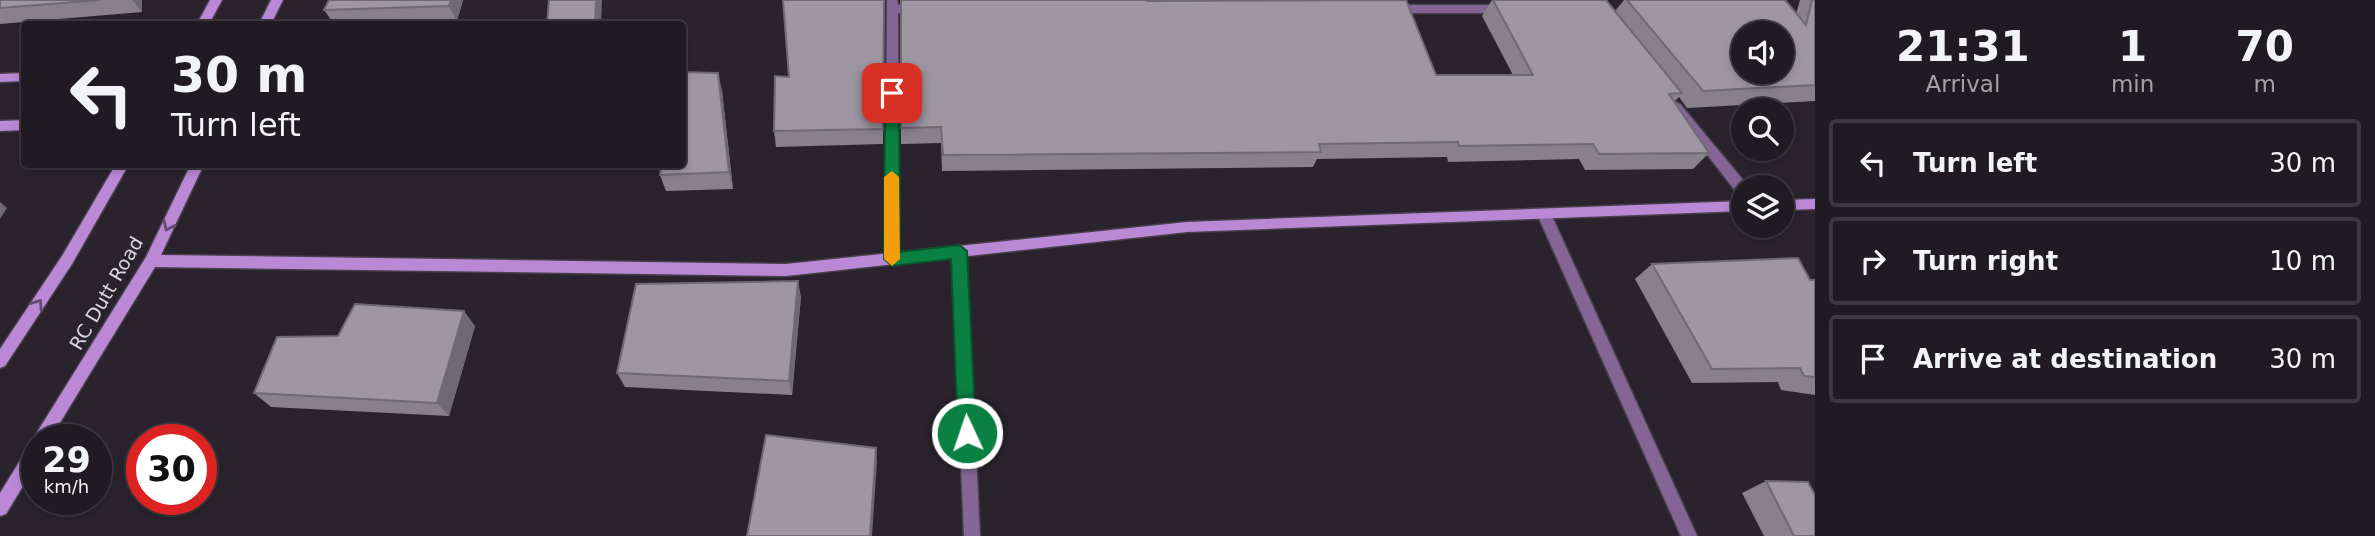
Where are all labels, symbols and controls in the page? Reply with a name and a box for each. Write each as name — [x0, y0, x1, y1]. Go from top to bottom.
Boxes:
map controls — [1731, 21, 1794, 238]
button: sound — [1731, 21, 1794, 84]
text: 21:31 — [1896, 22, 2030, 71]
text: 1 — [2118, 22, 2147, 71]
text: 70 — [2235, 22, 2294, 71]
text: 30 m — [171, 47, 307, 104]
icon: left — [56, 49, 147, 140]
pin — [862, 63, 922, 123]
text: Arrival — [1926, 71, 2000, 97]
text: min — [2111, 71, 2154, 97]
text: m — [2253, 71, 2276, 97]
icon: arrive — [873, 74, 911, 112]
button: search — [1731, 98, 1794, 161]
text: Turn left — [171, 106, 301, 144]
icon: left — [1854, 144, 1892, 182]
text: Turn left — [1913, 148, 2037, 178]
text: 30 m — [2269, 148, 2336, 178]
button: layers — [1731, 175, 1794, 238]
one-way arrow — [162, 219, 176, 231]
street label: RC Dutt Road — [65, 233, 147, 353]
icon: right — [1854, 242, 1892, 280]
text: Turn right — [1913, 246, 2058, 276]
text: 10 m — [2269, 246, 2336, 276]
one-way arrow — [30, 299, 42, 312]
icon: arrive — [1854, 340, 1892, 378]
text: Arrive at destination — [1913, 344, 2217, 374]
text: 30 m — [2269, 344, 2336, 374]
position arrow — [930, 396, 1004, 470]
speed limit sign: 30 — [126, 424, 217, 515]
text: 29 — [42, 440, 91, 480]
text: km/h — [44, 476, 89, 497]

